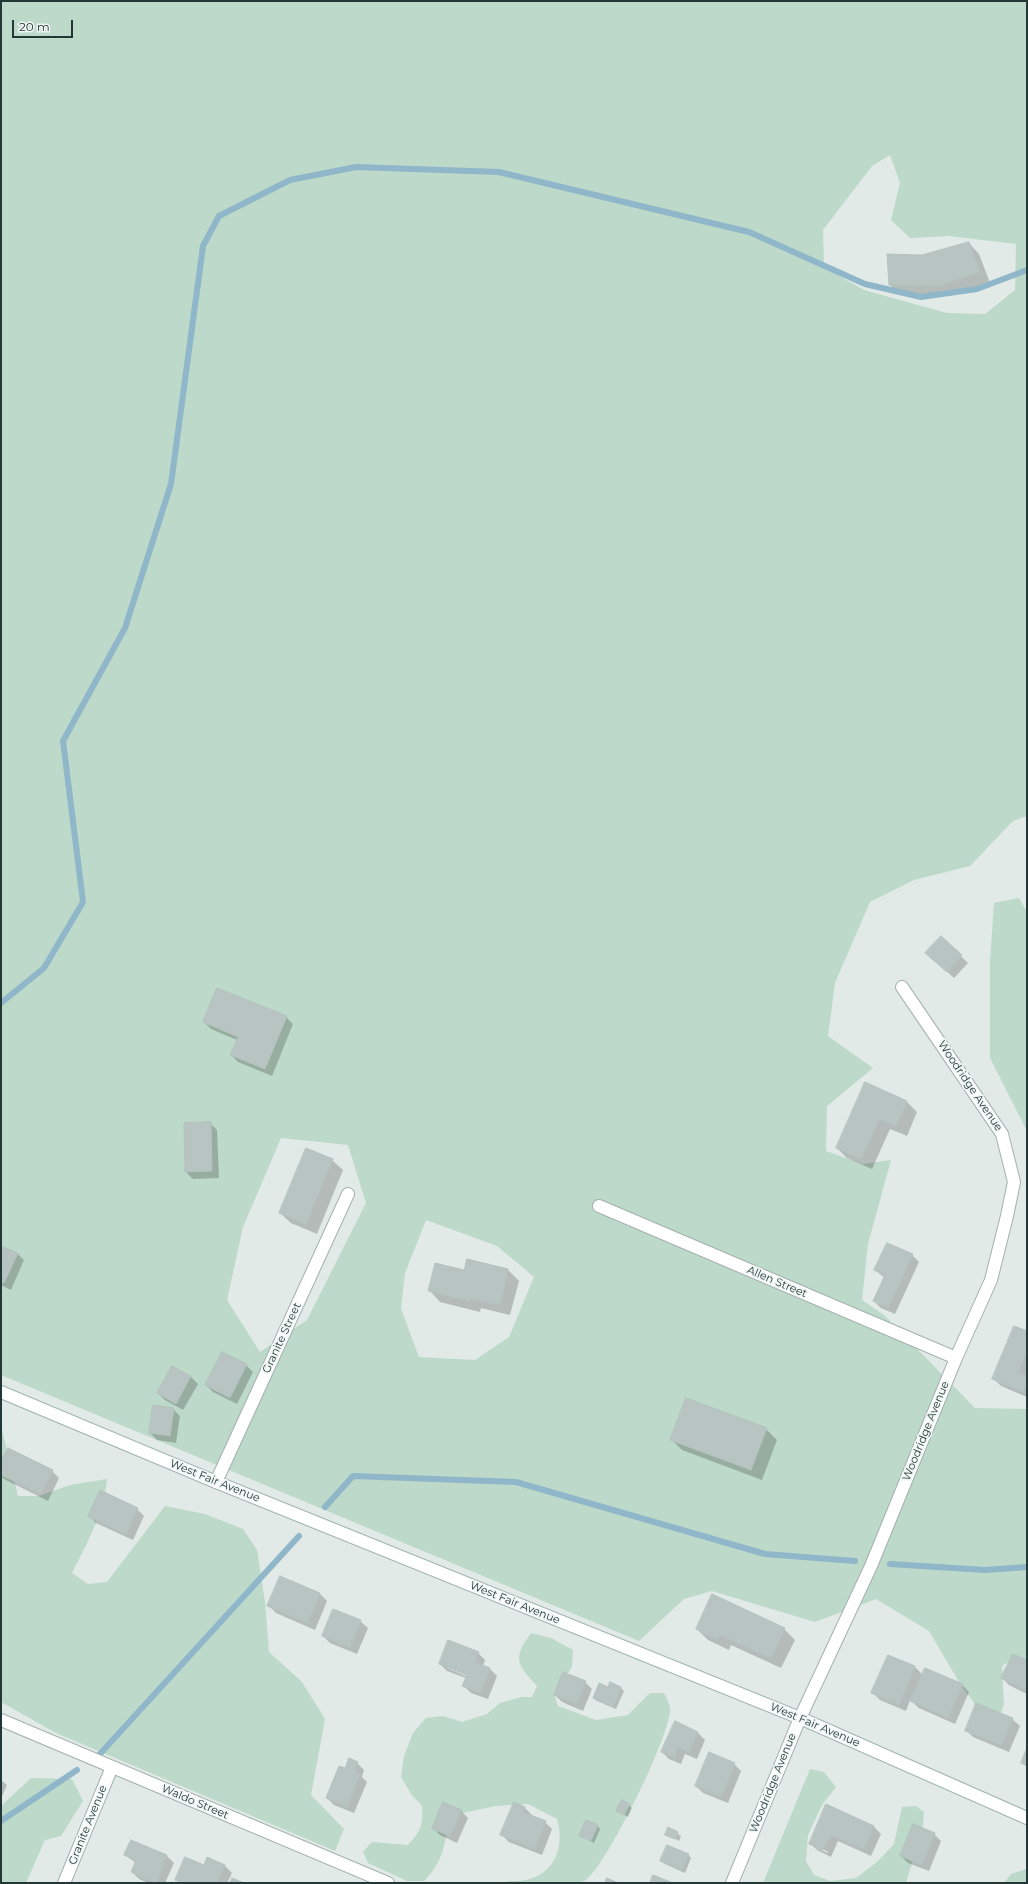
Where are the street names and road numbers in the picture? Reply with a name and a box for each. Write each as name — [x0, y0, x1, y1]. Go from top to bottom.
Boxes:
street label: Woodridge Avenue — [935, 1038, 1005, 1134]
street label: Allen Street — [745, 1263, 809, 1301]
street label: Granite Street — [260, 1301, 304, 1375]
street label: Woodridge Avenue — [900, 1379, 952, 1483]
street label: West Fair Avenue — [168, 1457, 262, 1505]
street label: West Fair Avenue — [468, 1579, 562, 1627]
street label: West Fair Avenue — [768, 1700, 862, 1750]
street label: Woodridge Avenue — [747, 1731, 799, 1835]
street label: Waldo Street — [159, 1782, 231, 1822]
street label: Granite Avenue — [66, 1783, 110, 1867]

